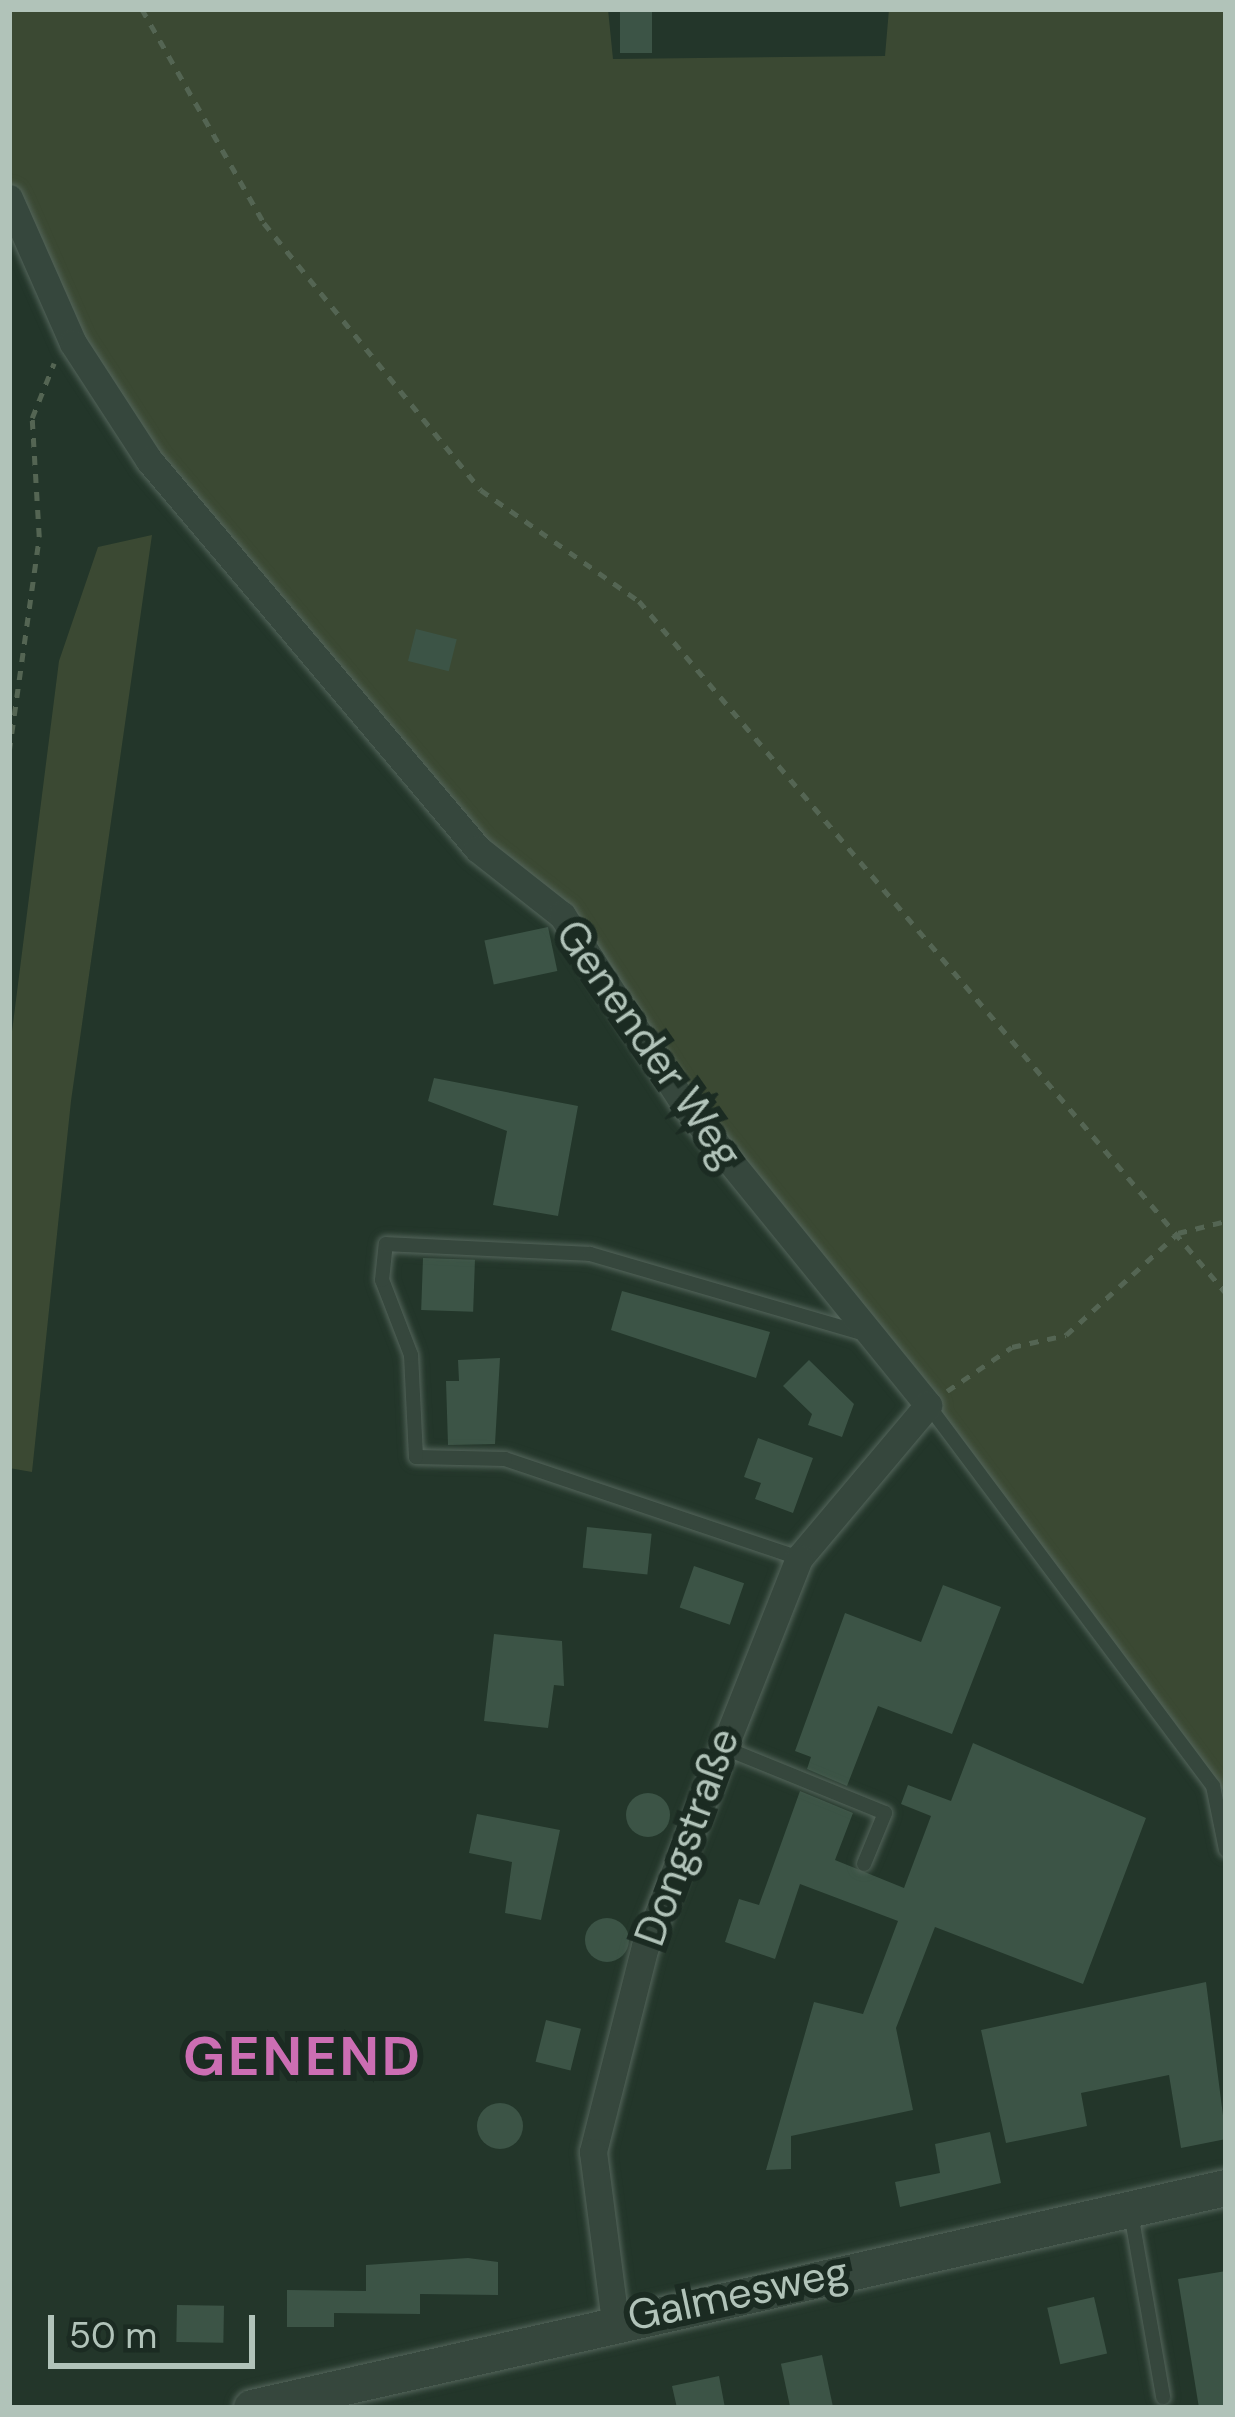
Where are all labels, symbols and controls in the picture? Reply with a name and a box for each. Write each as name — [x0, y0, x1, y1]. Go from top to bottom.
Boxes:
street label: Genender Weg — [545, 911, 753, 1177]
street label: Dongstraße — [624, 1722, 750, 1952]
district label: GENEND — [183, 2025, 423, 2089]
street label: Galmesweg — [623, 2246, 853, 2342]
scale bar — [54, 2291, 261, 2365]
text: 50 m — [69, 2312, 157, 2359]

